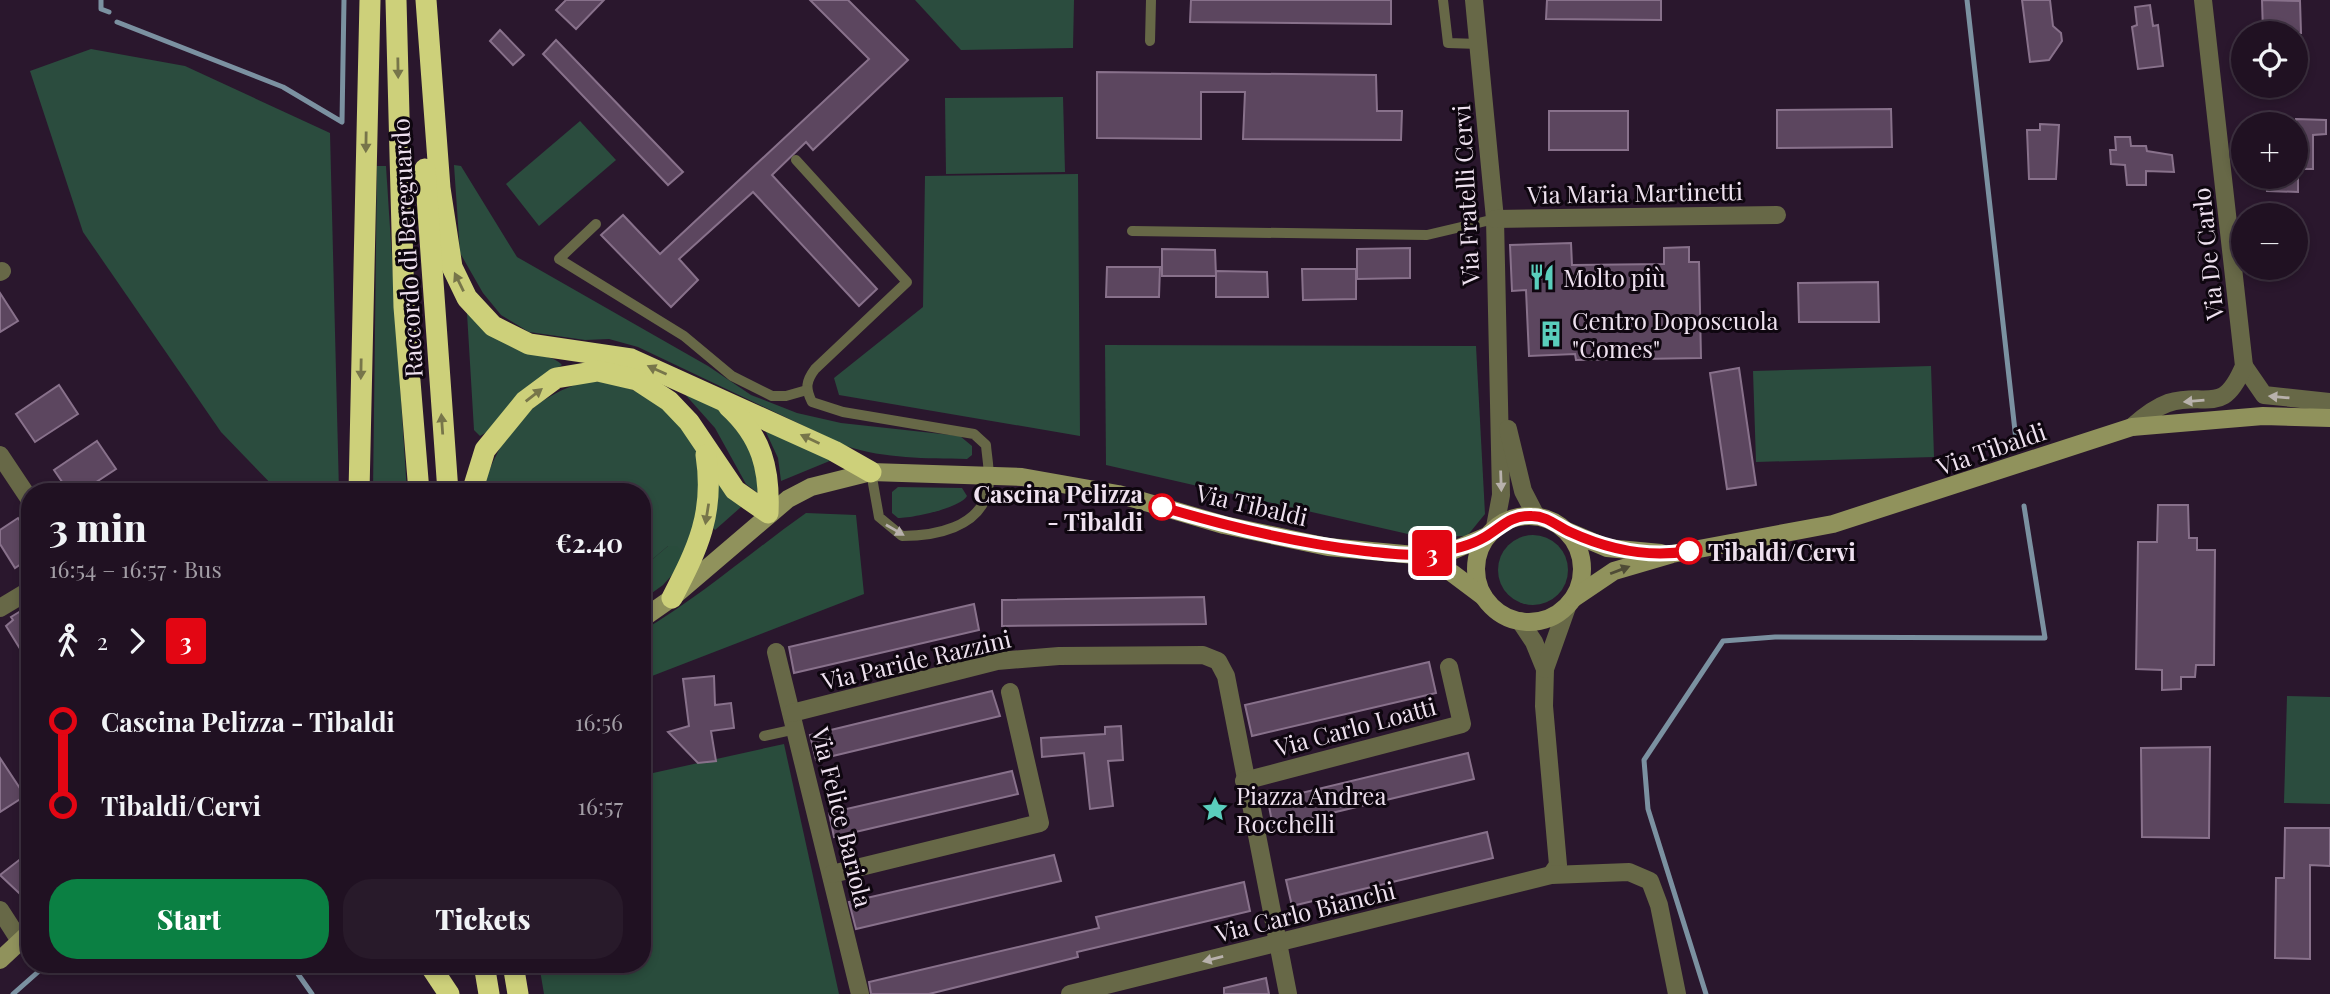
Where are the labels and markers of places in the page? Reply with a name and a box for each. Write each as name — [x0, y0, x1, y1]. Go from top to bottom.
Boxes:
place label: Molto più — [1563, 261, 1666, 293]
restaurant icon: Molto più — [1527, 262, 1557, 292]
place label: Centro Doposcuola "Comes" — [1572, 304, 1779, 364]
building icon: Centro Doposcuola "Comes" — [1536, 319, 1566, 349]
place label: Cascina Pelizza - Tibaldi — [973, 477, 1144, 537]
marker: Cascina Pelizza - Tibaldi — [1149, 494, 1175, 520]
place label: Tibaldi/Cervi — [1708, 535, 1856, 567]
marker: Tibaldi/Cervi — [1676, 538, 1702, 564]
place label: Piazza Andrea Rocchelli — [1236, 779, 1386, 839]
place icon: Piazza Andrea Rocchelli — [1200, 794, 1230, 824]

